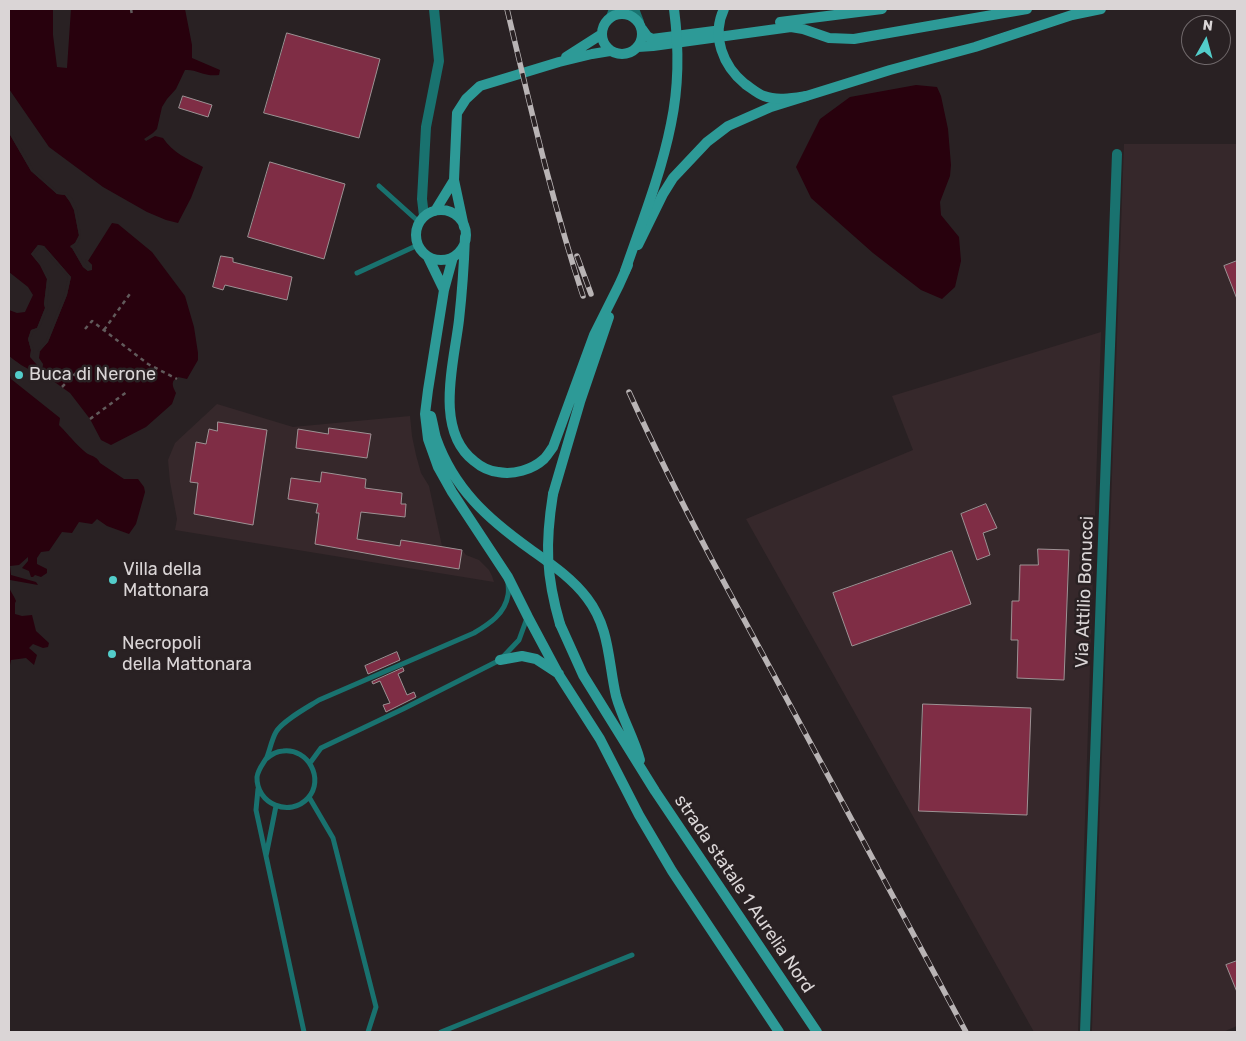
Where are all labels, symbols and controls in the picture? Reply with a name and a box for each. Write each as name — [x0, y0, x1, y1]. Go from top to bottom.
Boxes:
north arrow — [1181, 15, 1231, 65]
text: N — [1202, 17, 1214, 35]
place label: Buca di Nerone — [29, 364, 156, 386]
marker: Buca di Nerone — [13, 369, 25, 381]
street label: Via Attilio Bonucci — [1072, 516, 1098, 668]
place label: Villa della Mattonara — [123, 559, 209, 602]
marker: Villa della Mattonara — [107, 574, 119, 586]
place label: Necropoli della Mattonara — [122, 633, 252, 676]
marker: Necropoli della Mattonara — [106, 648, 118, 660]
street label: strada statale 1 Aurelia Nord — [669, 791, 819, 997]

